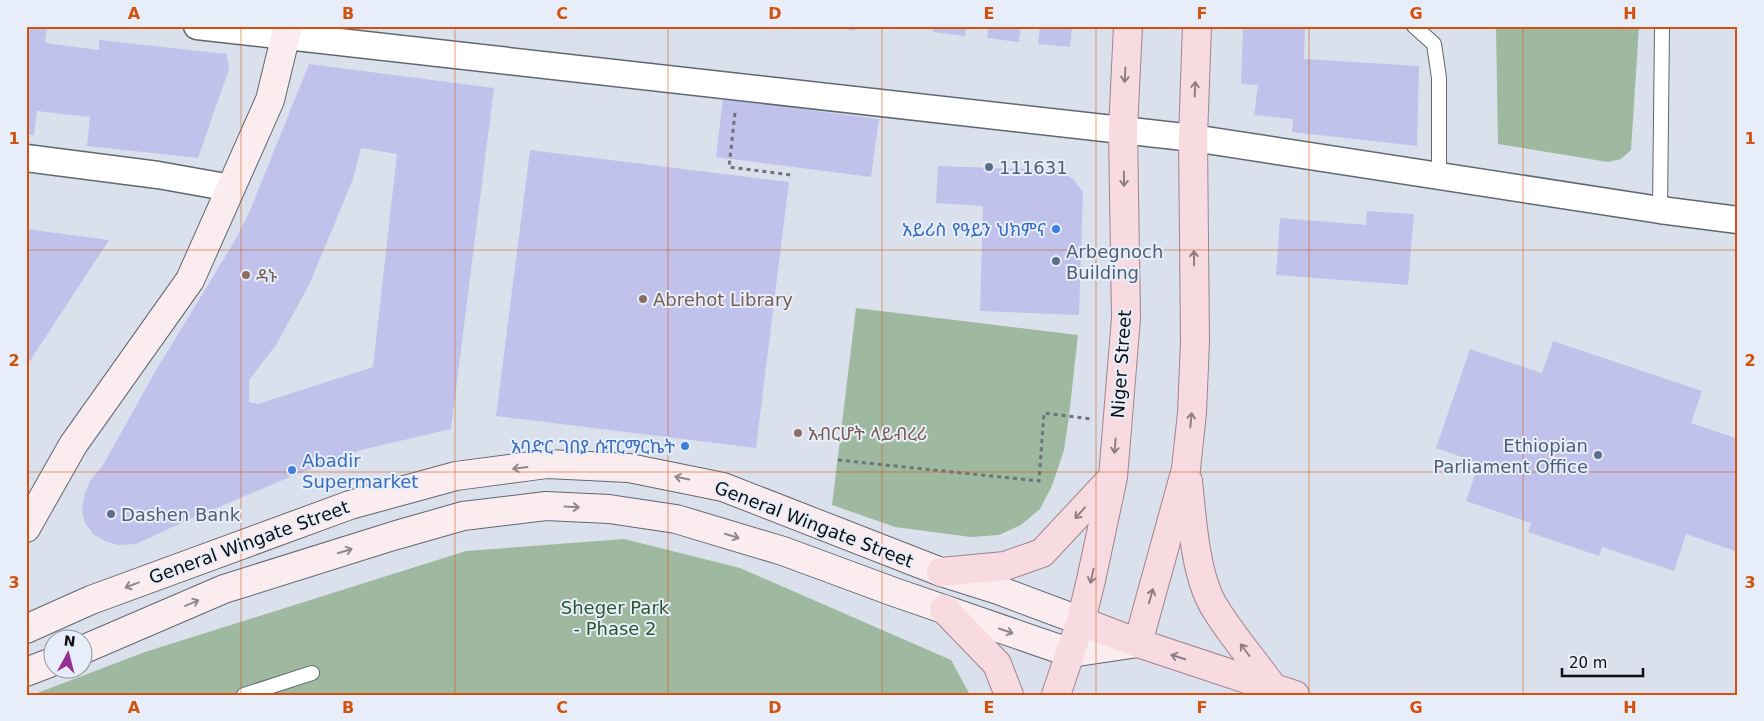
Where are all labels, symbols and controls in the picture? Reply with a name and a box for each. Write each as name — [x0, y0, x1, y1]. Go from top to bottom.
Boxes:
text: A — [128, 4, 141, 23]
text: B — [342, 4, 354, 23]
text: C — [556, 4, 568, 23]
text: D — [768, 4, 782, 23]
text: E — [984, 4, 994, 23]
text: F — [1197, 4, 1207, 23]
text: G — [1409, 4, 1423, 23]
text: H — [1623, 4, 1637, 23]
one-way arrow — [1121, 67, 1130, 83]
one-way arrow — [1190, 81, 1199, 97]
text: 1 — [8, 129, 20, 148]
text: 1 — [1744, 129, 1756, 148]
place label: 111631 — [999, 157, 1068, 178]
marker: 111631 — [983, 161, 995, 173]
one-way arrow — [1119, 171, 1128, 187]
place label: አይሪስ የዓይን ህክምና — [902, 219, 1046, 240]
marker: አይሪስ የዓይን ህክምና — [1050, 223, 1062, 235]
place label: Arbegnoch Building — [1066, 241, 1163, 283]
one-way arrow — [1190, 250, 1199, 266]
marker: Arbegnoch Building — [1050, 255, 1062, 267]
place label: ዳኑ — [256, 265, 278, 286]
marker: ዳኑ — [240, 269, 252, 281]
place label: Abrehot Library — [653, 289, 793, 310]
marker: Abrehot Library — [637, 293, 649, 305]
street label: Niger Street — [1107, 309, 1135, 419]
text: 2 — [8, 351, 20, 370]
text: 2 — [1744, 351, 1756, 370]
one-way arrow — [1187, 412, 1196, 428]
place label: አብርሆት ላይብረሪ — [808, 423, 927, 444]
marker: አብርሆት ላይብረሪ — [792, 427, 804, 439]
place label: Ethiopian Parliament Office — [1433, 435, 1588, 477]
place label: አባድር ገበያ ሱፐርማርኬት — [511, 436, 675, 457]
one-way arrow — [1111, 438, 1120, 454]
marker: አባድር ገበያ ሱፐርማርኬት — [679, 440, 691, 452]
marker: Ethiopian Parliament Office — [1592, 449, 1604, 461]
place label: Abadir Supermarket — [302, 450, 418, 492]
one-way arrow — [513, 463, 529, 473]
marker: Abadir Supermarket — [286, 464, 298, 476]
one-way arrow — [674, 473, 690, 483]
street label: General Wingate Street — [712, 476, 916, 572]
street label: General Wingate Street — [146, 496, 352, 588]
one-way arrow — [564, 503, 580, 512]
place label: Dashen Bank — [121, 504, 241, 525]
one-way arrow — [1074, 507, 1086, 520]
marker: Dashen Bank — [105, 508, 117, 520]
one-way arrow — [723, 531, 739, 541]
one-way arrow — [337, 545, 353, 555]
one-way arrow — [1087, 567, 1096, 583]
text: 3 — [8, 573, 20, 592]
text: 3 — [1744, 573, 1756, 592]
one-way arrow — [124, 581, 140, 590]
one-way arrow — [1146, 588, 1156, 604]
park label: Sheger Park - Phase 2 — [561, 597, 670, 639]
one-way arrow — [184, 598, 199, 608]
one-way arrow — [998, 627, 1013, 636]
north arrow — [42, 628, 92, 678]
text: N — [63, 632, 76, 650]
one-way arrow — [1240, 644, 1251, 657]
scale bar — [1562, 646, 1643, 678]
one-way arrow — [1171, 651, 1187, 661]
text: 20 m — [1569, 654, 1607, 672]
text: A — [128, 698, 141, 717]
text: B — [342, 698, 354, 717]
text: C — [556, 698, 568, 717]
text: D — [768, 698, 782, 717]
text: E — [984, 698, 994, 717]
text: F — [1197, 698, 1207, 717]
text: G — [1409, 698, 1423, 717]
text: H — [1623, 698, 1637, 717]

